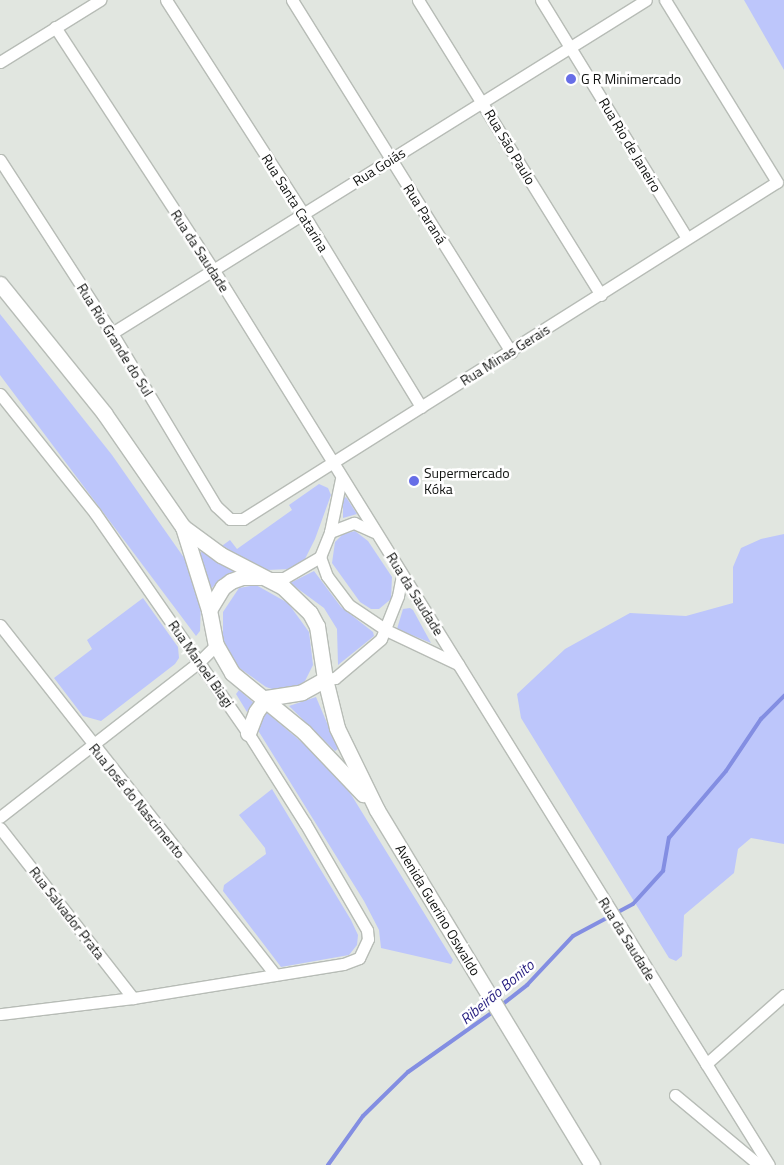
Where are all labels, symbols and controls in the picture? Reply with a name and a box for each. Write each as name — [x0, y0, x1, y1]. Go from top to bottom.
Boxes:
place label: G R Minimercado — [581, 71, 681, 87]
marker: G R Minimercado — [565, 73, 577, 85]
street label: Rua Rio de Janeiro — [595, 95, 665, 195]
street label: Rua São Paulo — [481, 106, 539, 188]
street label: Rua Goiás — [350, 144, 408, 190]
street label: Rua Santa Catarina — [258, 151, 332, 255]
street label: Rua Paraná — [400, 181, 450, 247]
street label: Rua da Saudade — [167, 207, 233, 295]
street label: Rua Rio Grande do Sul — [73, 280, 157, 400]
street label: Rua Minas Gerais — [457, 321, 553, 389]
place label: Supermercado Kóka — [424, 465, 510, 498]
marker: Supermercado Kóka — [408, 475, 420, 487]
street label: Rua da Saudade — [383, 549, 447, 639]
street label: Rua Manoel Biagi — [165, 617, 237, 711]
street label: Rua José do Nascimento — [86, 740, 188, 862]
street label: Avenida Guerino Oswaldo — [392, 841, 484, 979]
street label: Rua Salvador Prata — [26, 864, 108, 962]
street label: Rua da Saudade — [595, 894, 659, 984]
water label: Ribeirão Bonito — [457, 956, 537, 1028]

